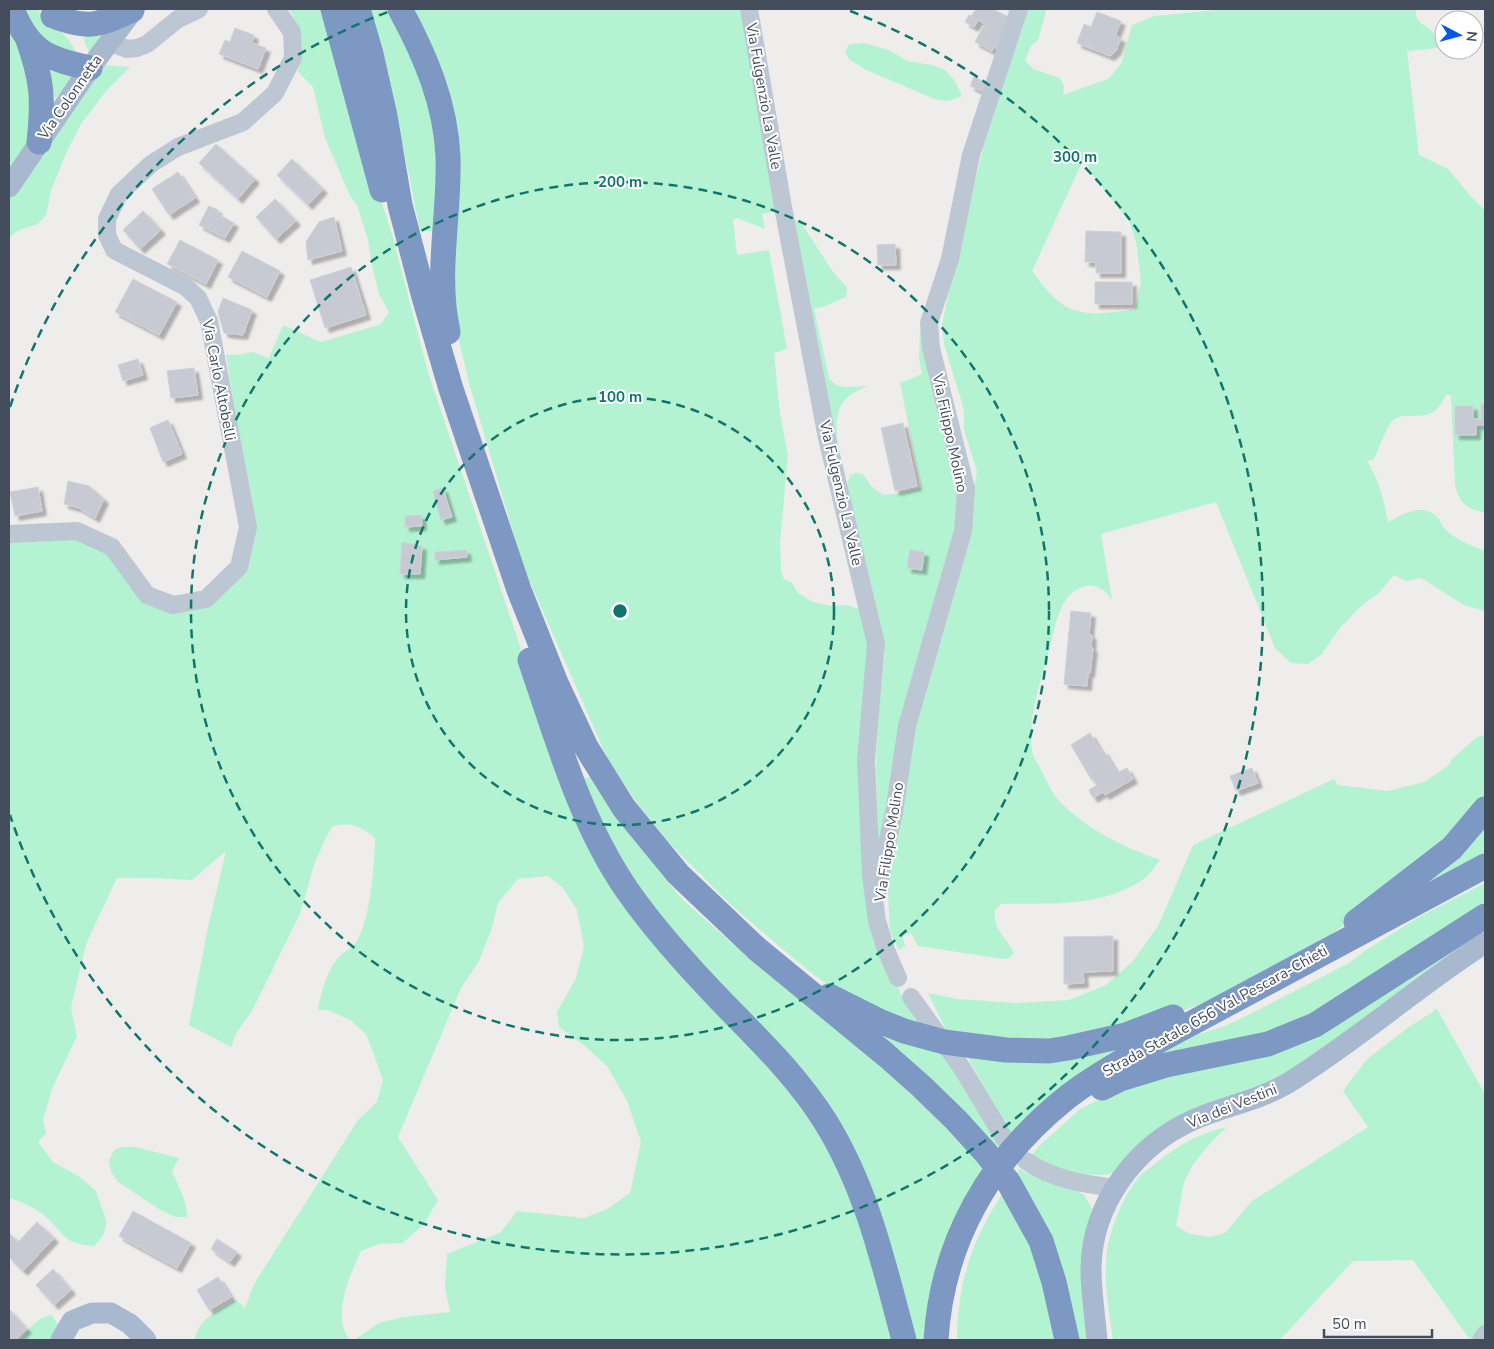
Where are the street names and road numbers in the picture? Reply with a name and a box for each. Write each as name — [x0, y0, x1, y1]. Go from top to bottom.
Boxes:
street label: Via Fulgenzio La Valle — [741, 20, 787, 171]
street label: Via Colonnetta — [33, 51, 107, 144]
street label: Via Carlo Altobelli — [197, 317, 241, 442]
street label: Via Filippo Molino — [927, 371, 972, 494]
street label: Via Fulgenzio La Valle — [814, 417, 867, 568]
street label: Via Filippo Molino — [870, 781, 908, 904]
street label: Strada Statale 656 Val Pescara-Chieti — [1099, 941, 1331, 1081]
street label: Via dei Vestini — [1183, 1079, 1280, 1133]

